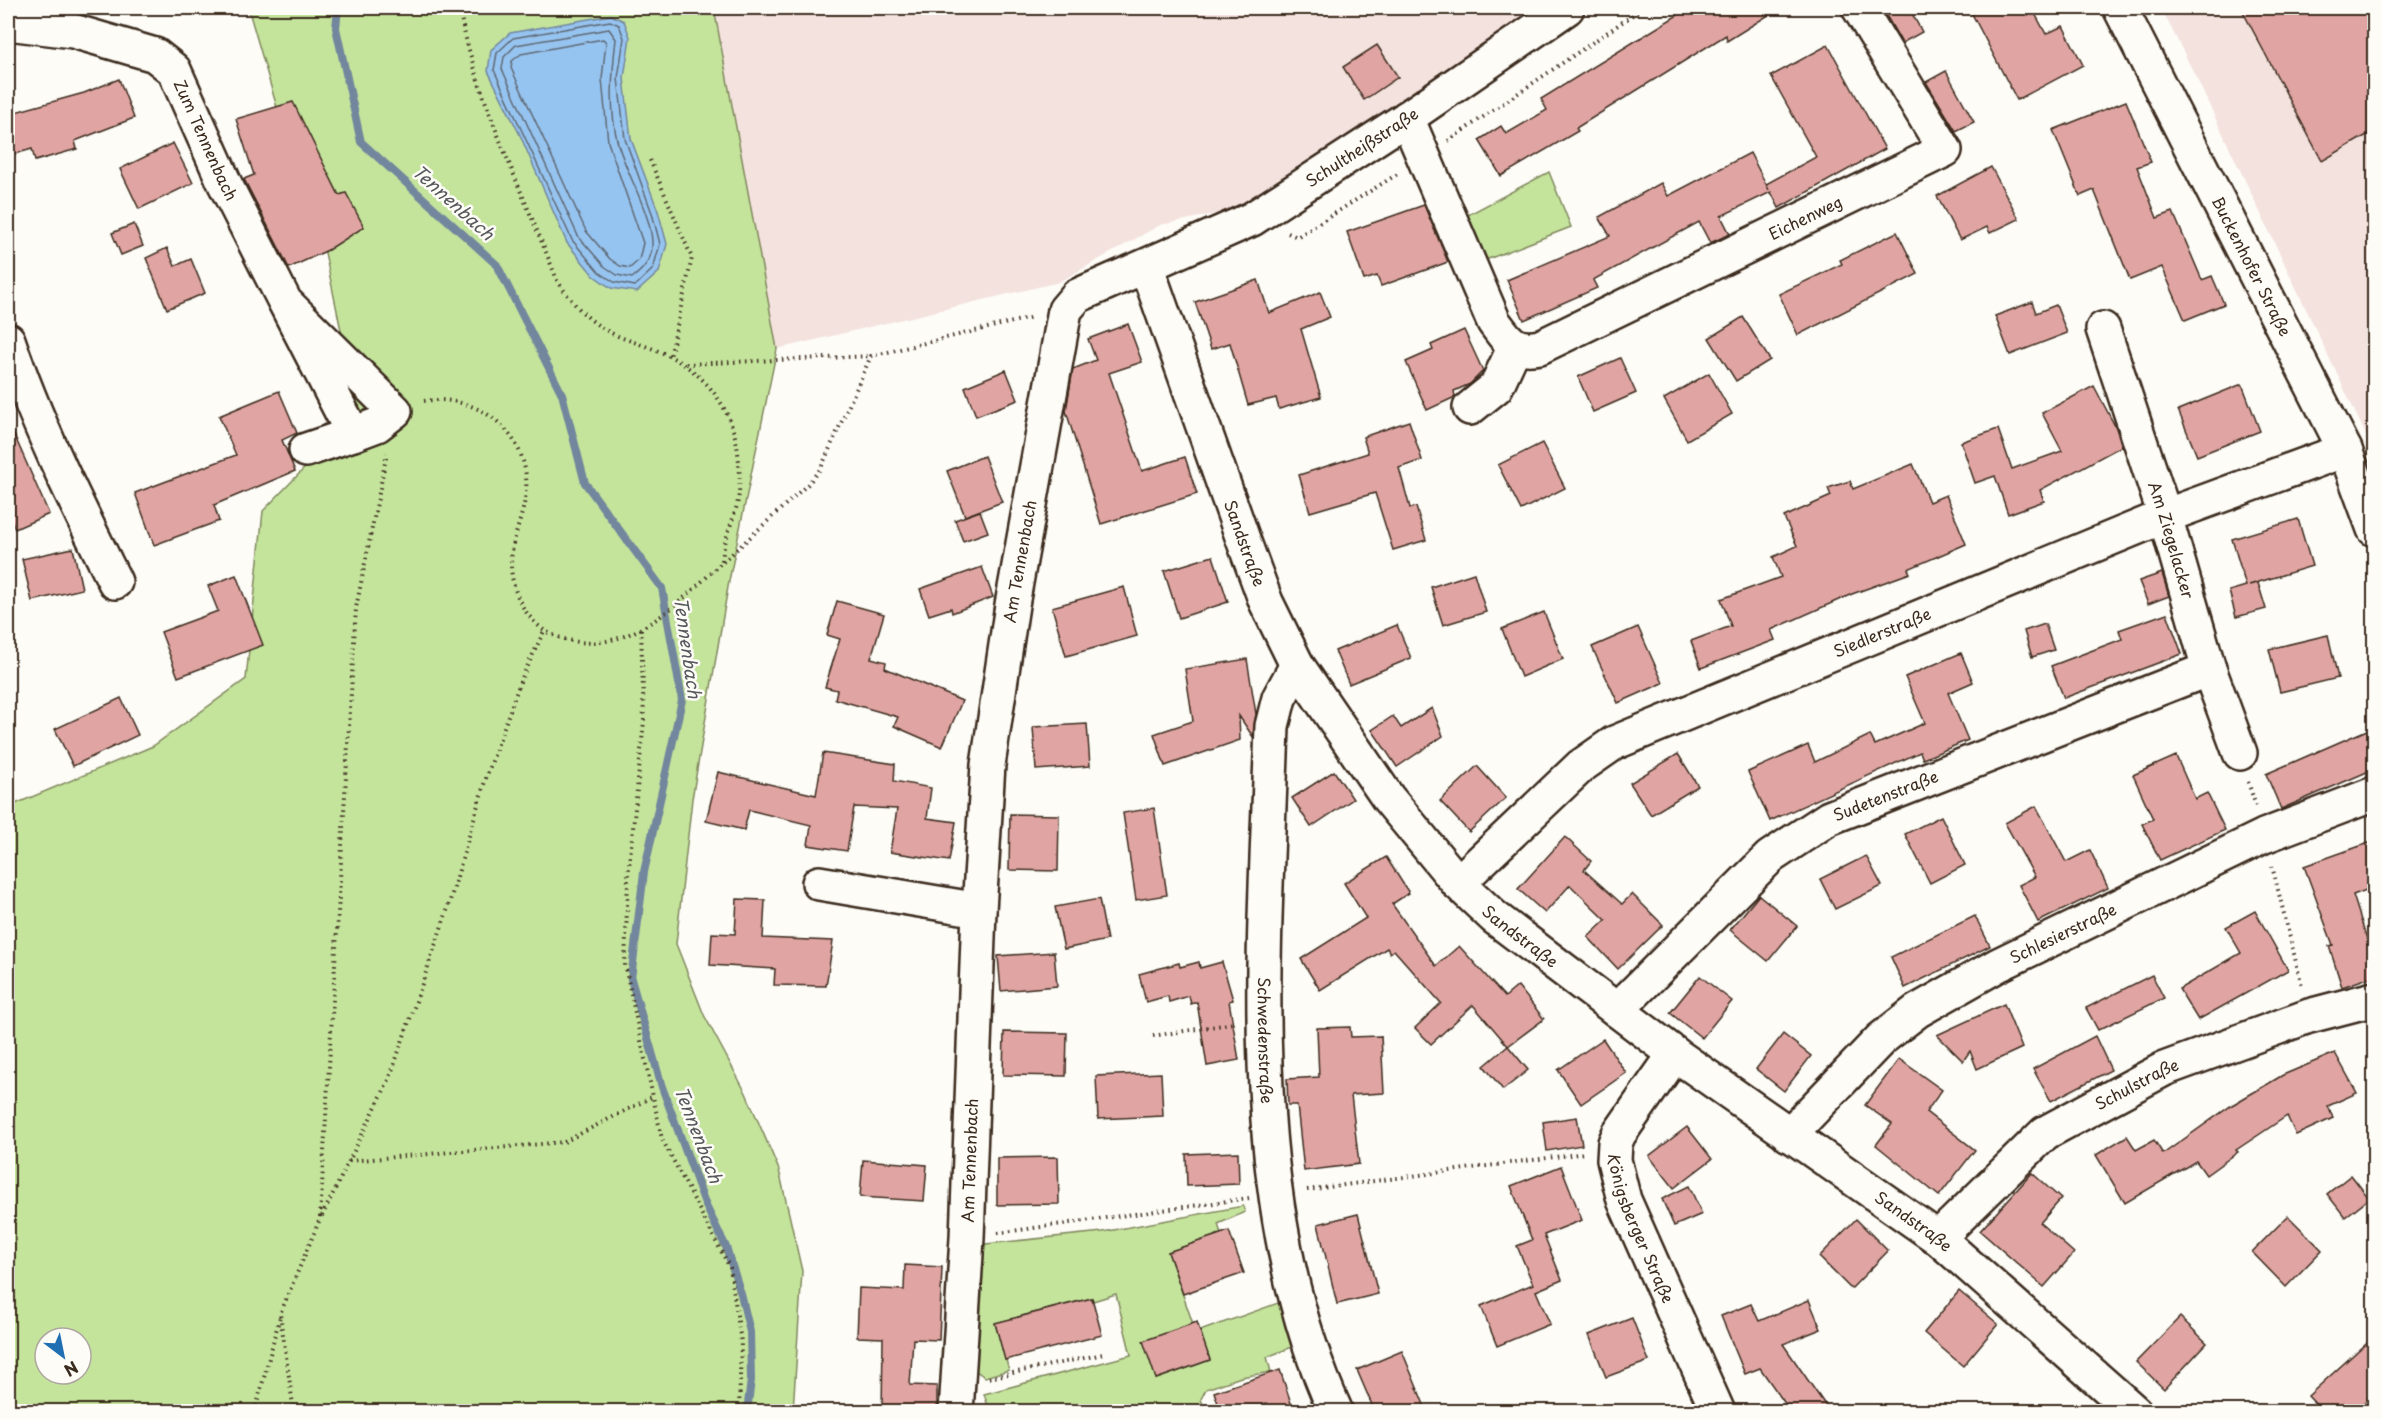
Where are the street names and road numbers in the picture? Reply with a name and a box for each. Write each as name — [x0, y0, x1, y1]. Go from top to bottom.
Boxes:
street label: Zum Tennenbach — [169, 75, 244, 204]
street label: Schultheißstraße — [1300, 101, 1422, 192]
street label: Eichenweg — [1764, 189, 1846, 245]
street label: Buckenhofer Straße — [2207, 192, 2298, 340]
street label: Am Ziegelacker — [2143, 478, 2201, 602]
street label: Sandstraße — [1219, 496, 1272, 589]
street label: Am Tennenbach — [997, 498, 1042, 624]
street label: Siedlerstraße — [1829, 601, 1934, 662]
street label: Sudetenstraße — [1829, 763, 1941, 826]
street label: Schlesierstraße — [2005, 896, 2120, 969]
street label: Sandstraße — [1477, 899, 1564, 973]
street label: Schwedenstraße — [1253, 977, 1280, 1104]
street label: Schulstraße — [2090, 1052, 2182, 1115]
street label: Am Tennenbach — [955, 1098, 983, 1223]
street label: Königsberger Straße — [1603, 1154, 1681, 1306]
street label: Sandstraße — [1870, 1185, 1958, 1257]

